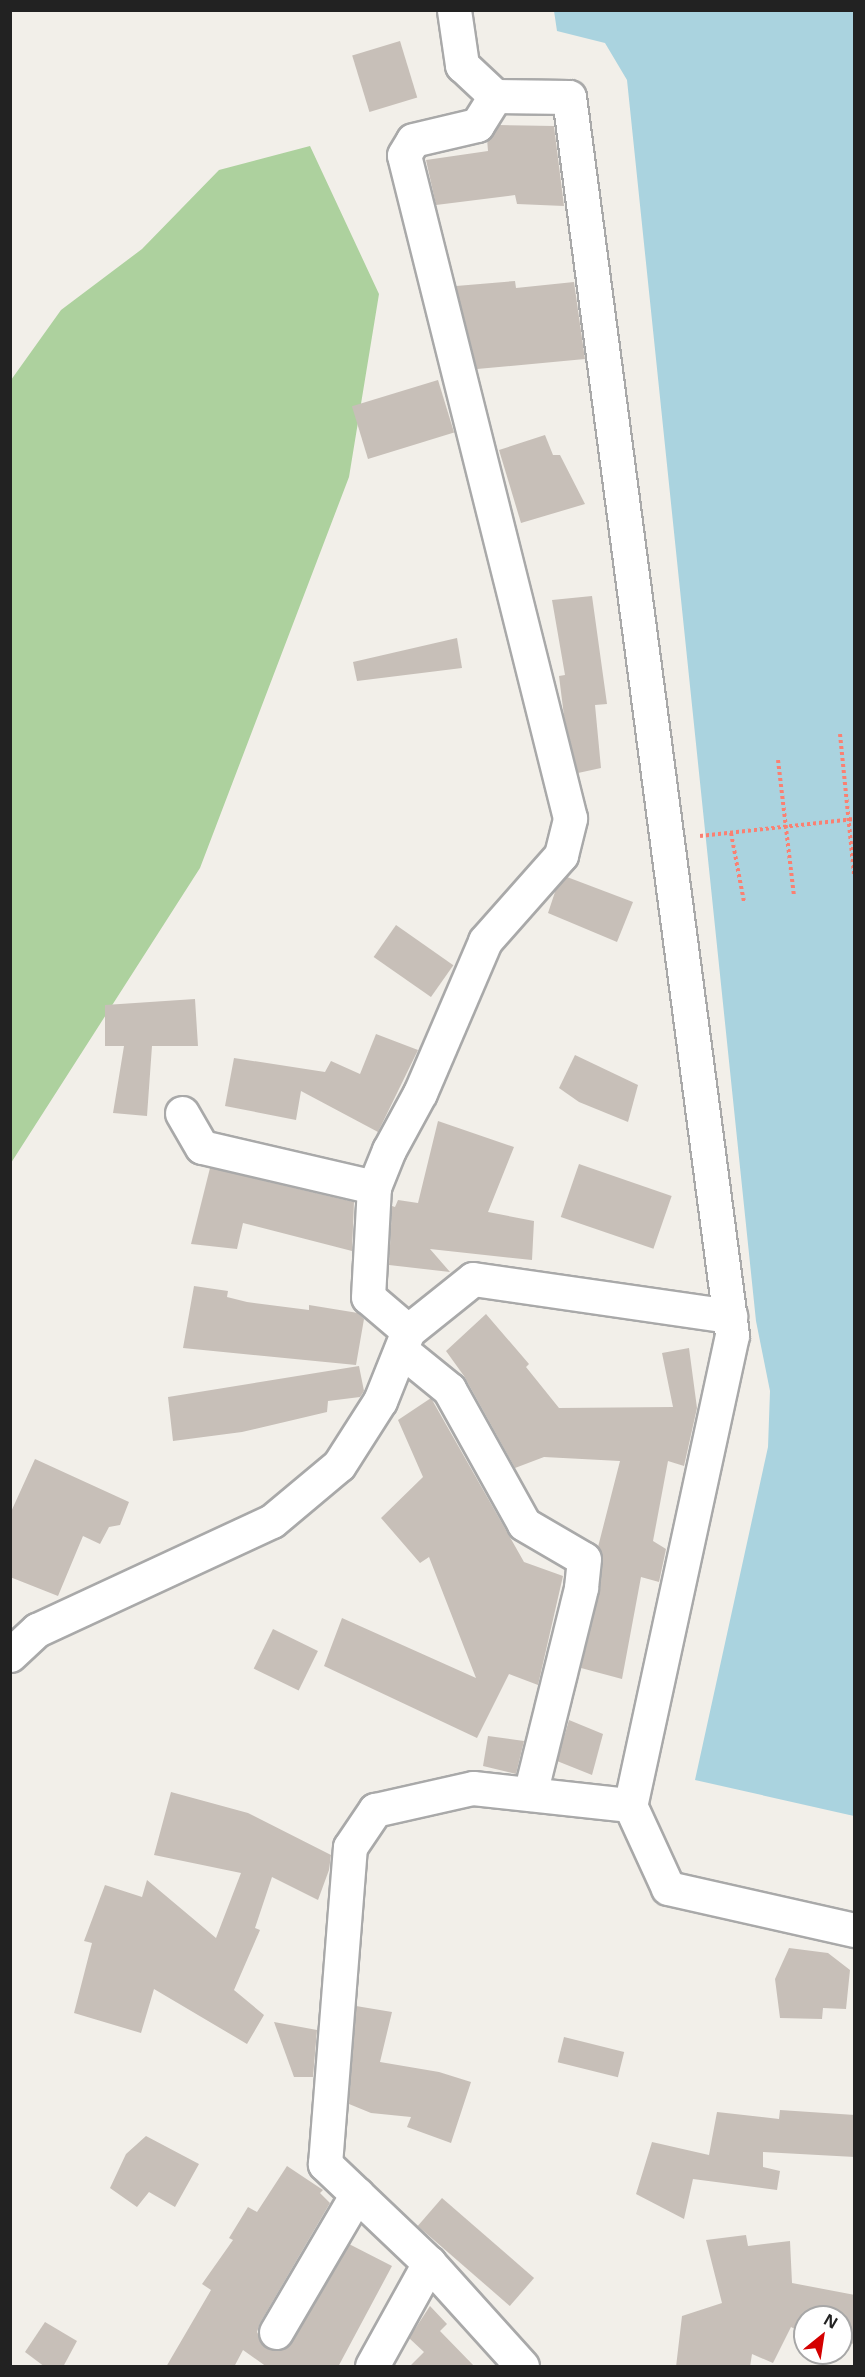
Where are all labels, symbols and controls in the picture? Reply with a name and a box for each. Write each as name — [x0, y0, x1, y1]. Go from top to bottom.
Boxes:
north arrow — [793, 2305, 853, 2365]
text: N — [820, 2308, 842, 2334]

